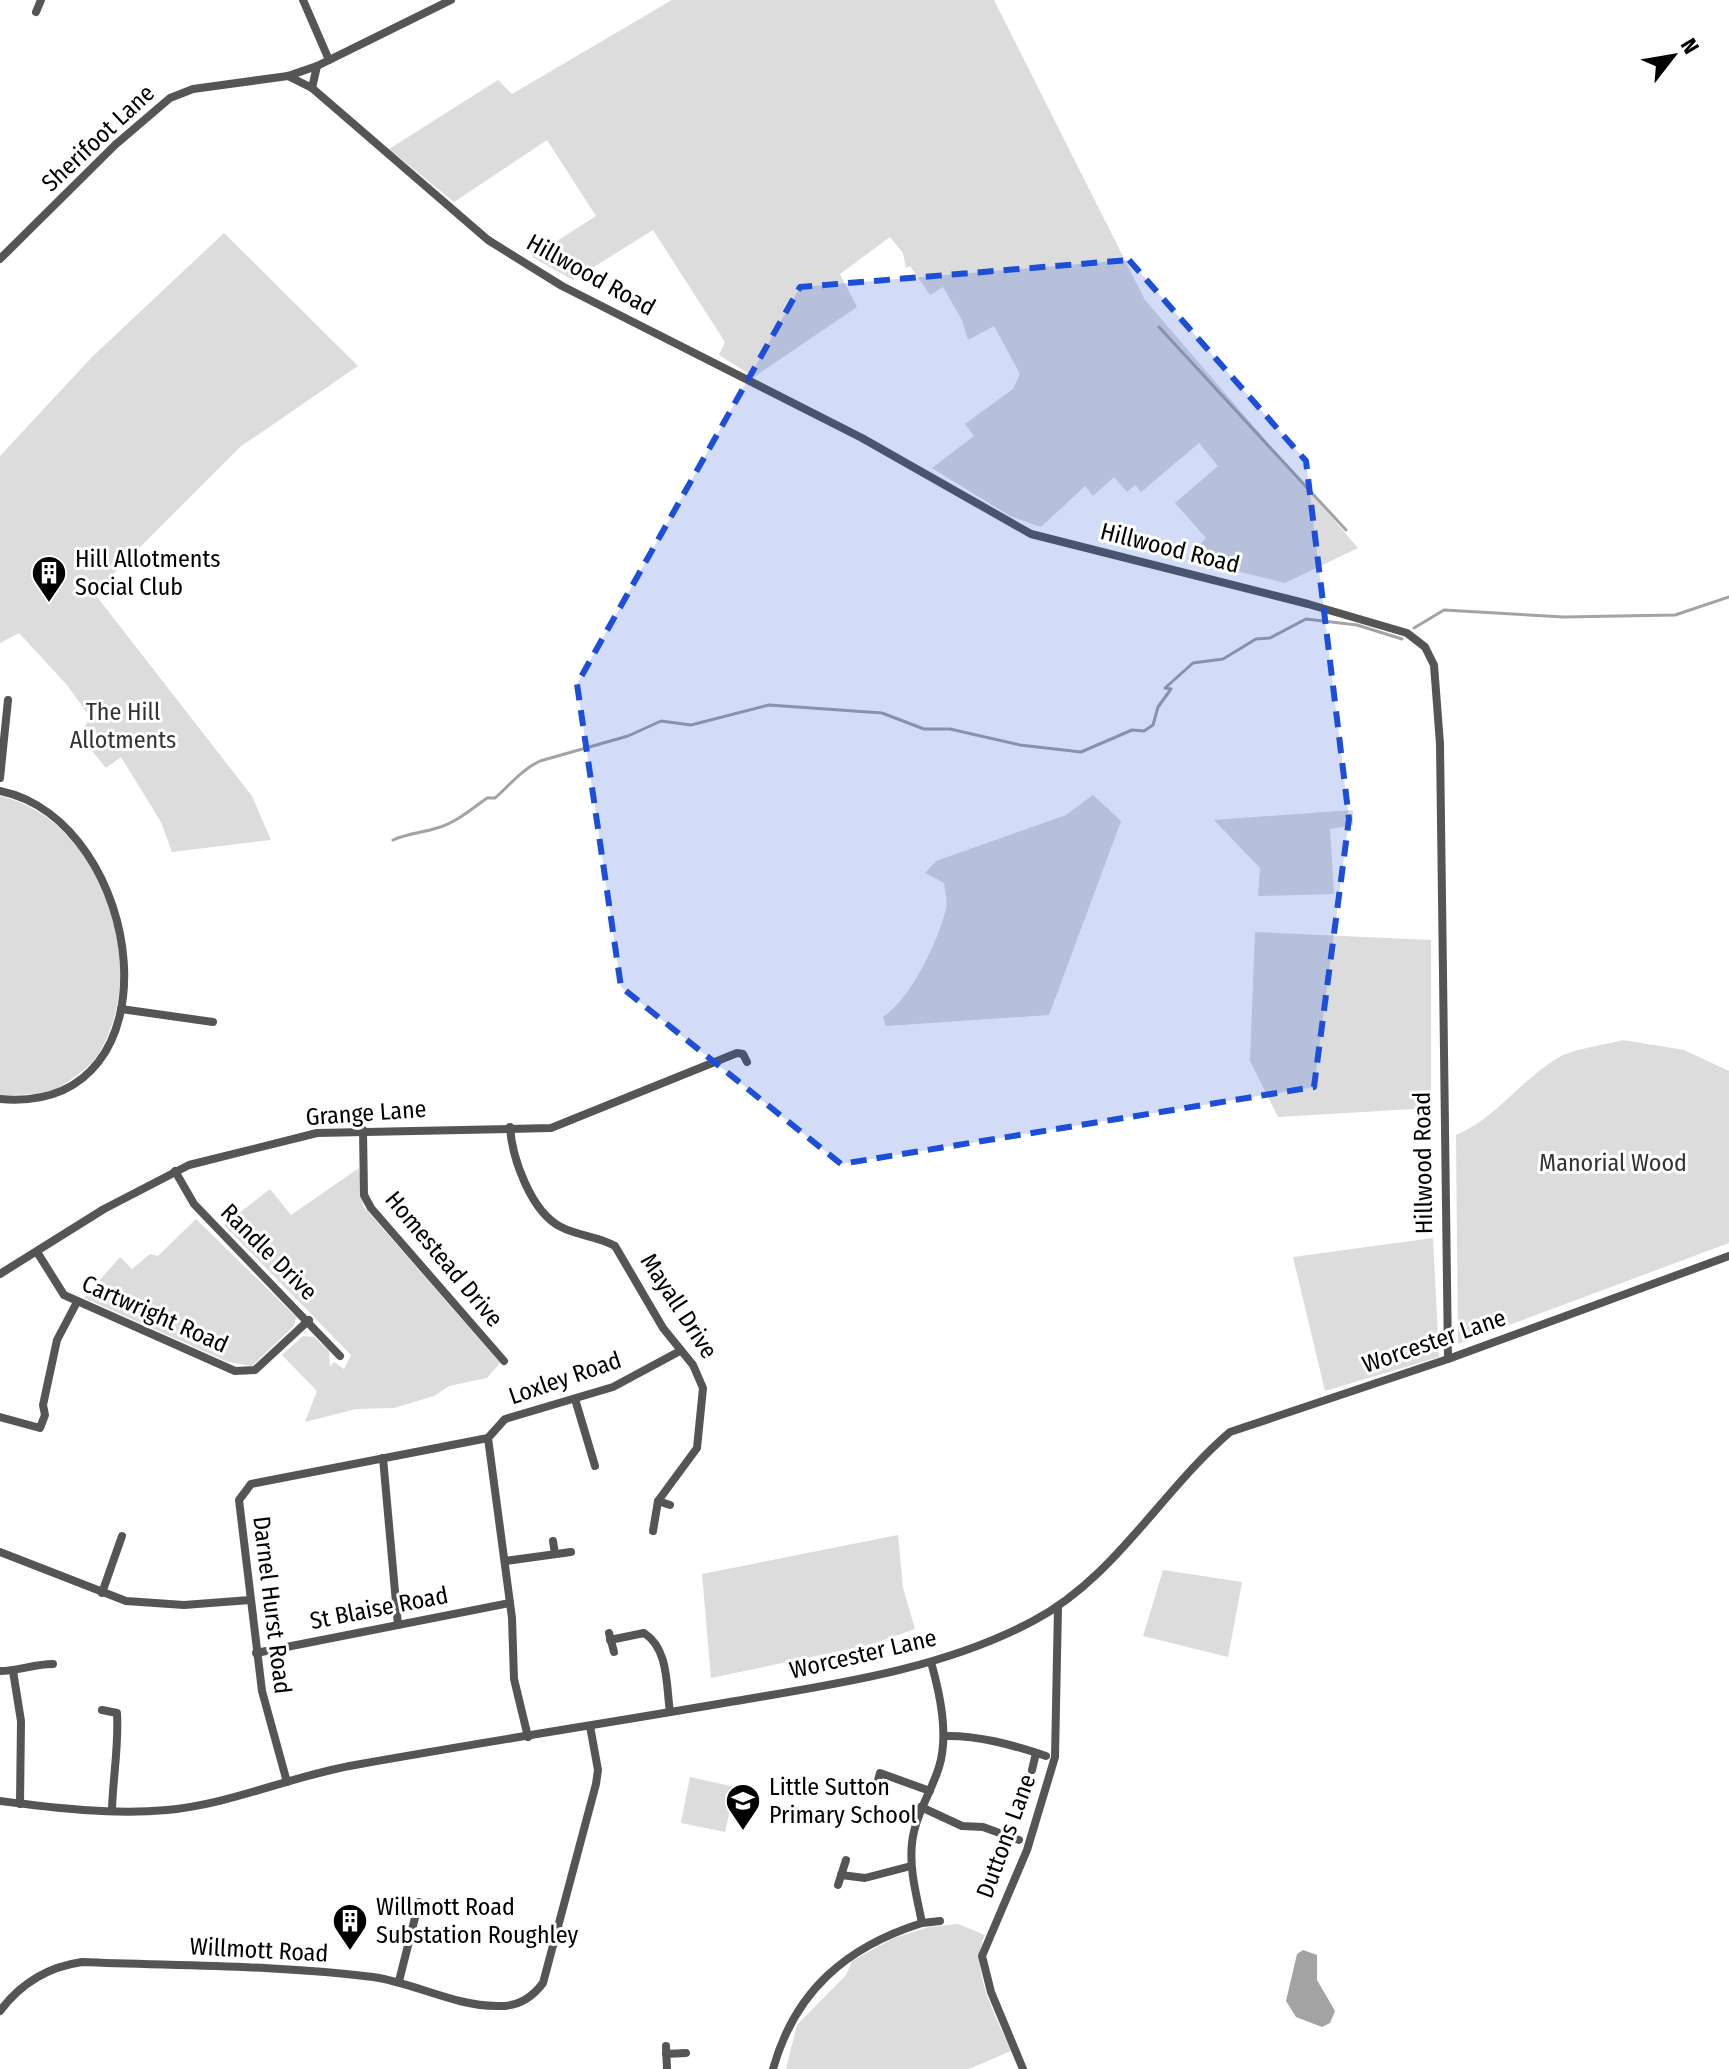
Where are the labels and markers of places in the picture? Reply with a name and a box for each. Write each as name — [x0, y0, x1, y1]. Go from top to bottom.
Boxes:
place label: Hill Allotments Social Club — [75, 545, 221, 601]
building icon: Hill Allotments Social Club — [30, 554, 68, 604]
place label: Little Sutton Primary School — [769, 1773, 917, 1829]
school or university icon: Little Sutton Primary School — [724, 1782, 762, 1832]
place label: Willmott Road Substation Roughley — [376, 1893, 579, 1949]
building icon: Willmott Road Substation Roughley — [331, 1902, 369, 1952]

